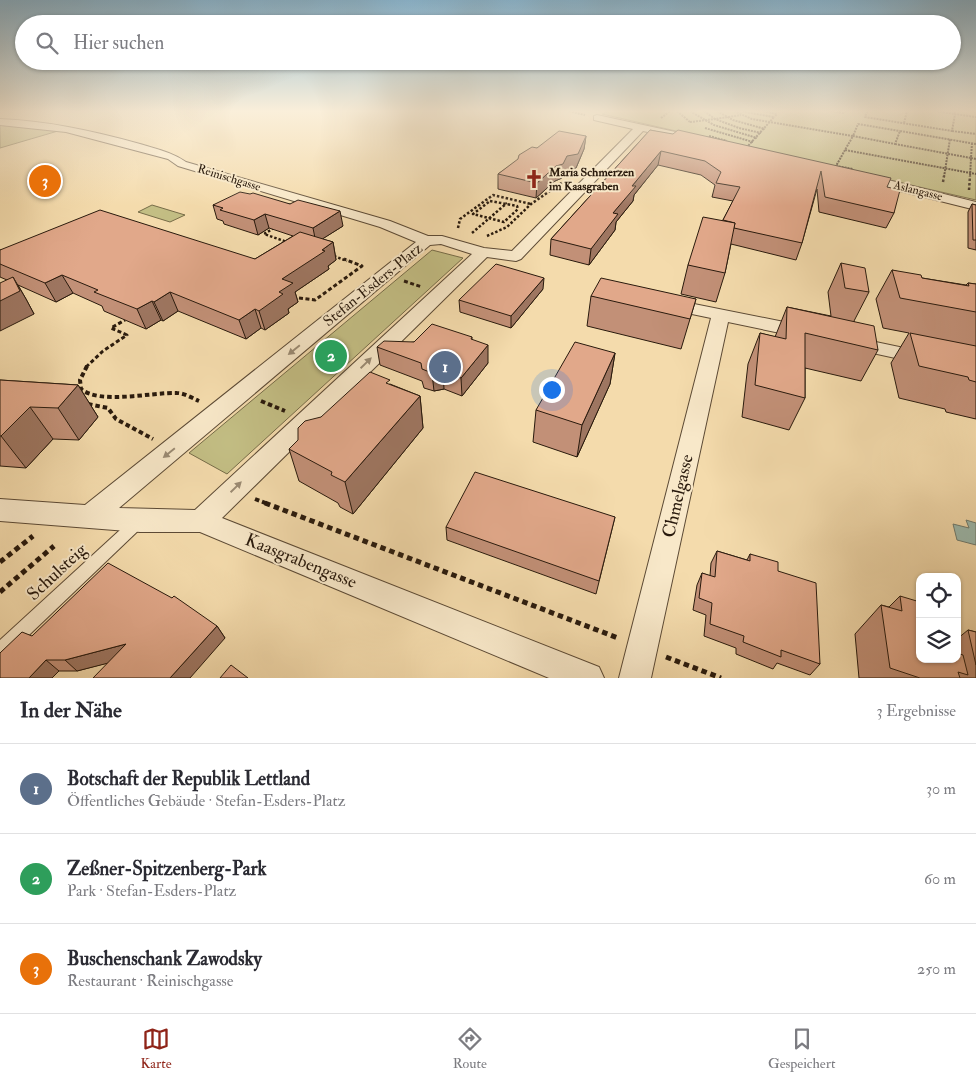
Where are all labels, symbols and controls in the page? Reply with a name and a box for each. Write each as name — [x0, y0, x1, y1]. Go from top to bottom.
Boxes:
search box — [15, 15, 961, 70]
icon: search — [33, 29, 61, 57]
text: Hier suchen — [73, 31, 164, 55]
street label: Reinischgasse — [196, 161, 262, 195]
pin: 3 — [29, 162, 61, 200]
place label: Maria Schmerzen im Kaasgraben — [548, 165, 635, 194]
church icon: Maria Schmerzen im Kaasgraben — [523, 168, 545, 190]
street label: Aslangasse — [891, 177, 944, 204]
street label: Stefan-Esders-Platz — [320, 239, 426, 331]
pin: 2 — [315, 337, 347, 375]
one-way arrow — [288, 344, 301, 355]
pin: 1 — [429, 348, 461, 386]
one-way arrow — [360, 357, 372, 369]
your location — [539, 377, 565, 403]
one-way arrow — [162, 448, 175, 459]
street label: Chmelgasse — [657, 452, 699, 540]
one-way arrow — [230, 481, 242, 493]
street label: Kaasgrabengasse — [242, 528, 361, 594]
street label: Schulsteig — [22, 538, 93, 606]
map controls — [916, 573, 961, 663]
button: locate — [916, 573, 961, 618]
button: layers — [916, 618, 961, 663]
text: In der Nähe — [20, 697, 122, 724]
text: 3 Ergebnisse — [876, 701, 956, 721]
text: Botschaft der Republik Lettland — [67, 767, 310, 791]
text: 1 — [33, 779, 39, 799]
text: 30 m — [926, 779, 956, 799]
text: Öffentliches Gebäude · Stefan-Esders-Platz — [67, 791, 345, 811]
text: Zeßner-Spitzenberg-Park — [67, 857, 267, 881]
text: 2 — [32, 869, 40, 889]
text: 60 m — [924, 869, 956, 889]
text: Park · Stefan-Esders-Platz — [67, 881, 236, 901]
text: Buschenschank Zawodsky — [67, 947, 262, 971]
text: 3 — [33, 959, 39, 979]
text: 250 m — [917, 959, 956, 979]
text: Restaurant · Reinischgasse — [67, 971, 234, 991]
tab: Karte — [141, 1025, 172, 1072]
tab: Route — [453, 1025, 487, 1072]
tab: Gespeichert — [768, 1025, 835, 1072]

